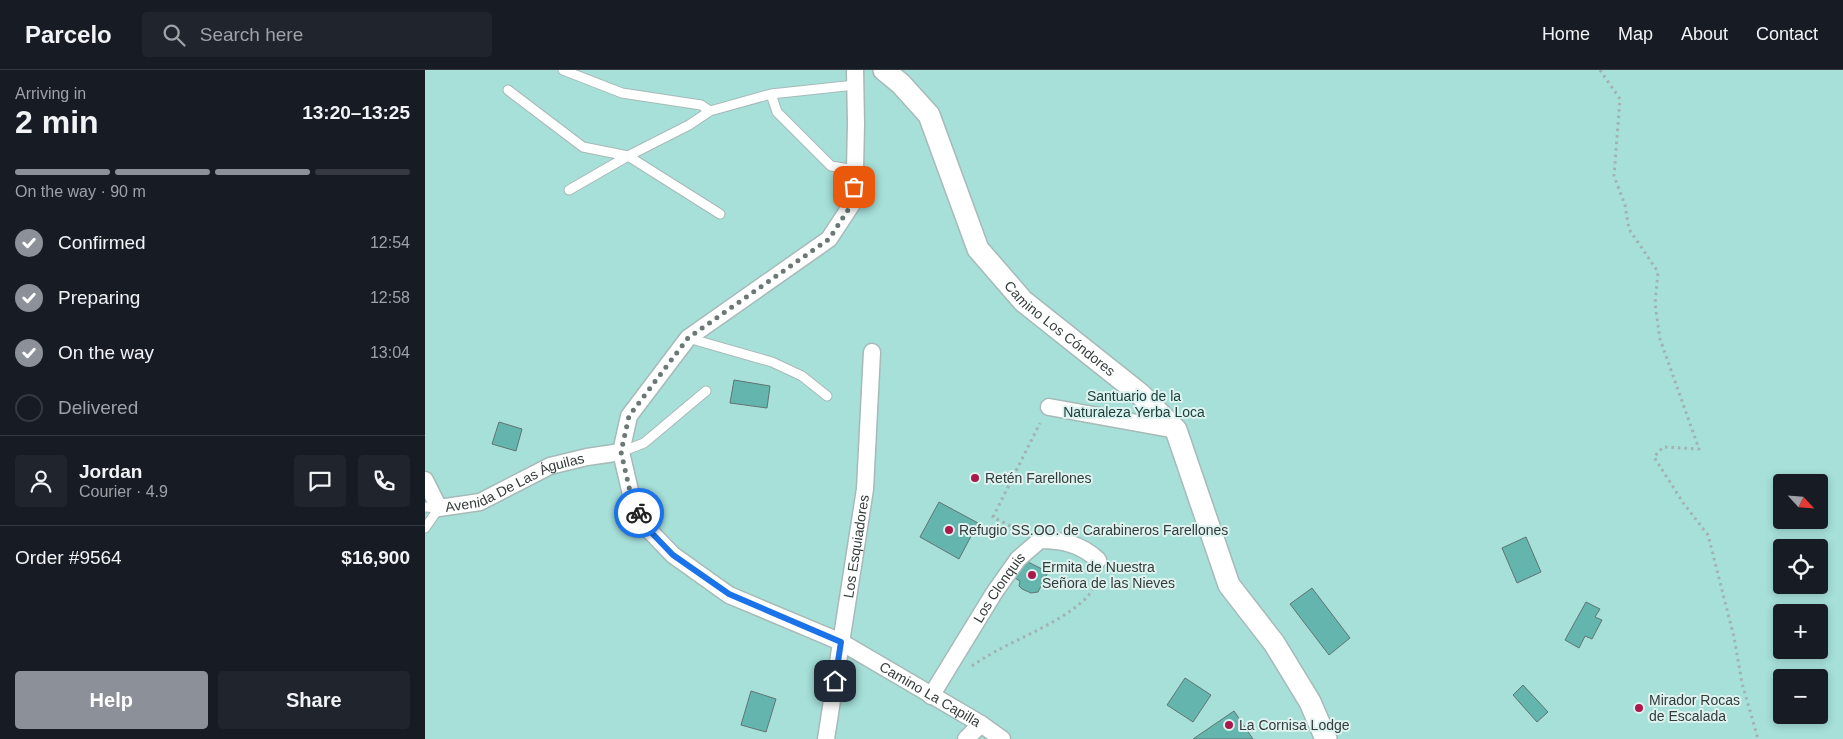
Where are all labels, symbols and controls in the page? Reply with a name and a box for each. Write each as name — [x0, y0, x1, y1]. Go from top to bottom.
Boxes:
search box — [142, 12, 492, 57]
text: Parcelo — [25, 21, 112, 48]
icon: search — [160, 21, 188, 49]
text: Search here — [200, 24, 303, 45]
text: Home — [1542, 24, 1590, 44]
text: Map — [1618, 24, 1653, 44]
text: About — [1681, 24, 1728, 44]
text: Contact — [1756, 24, 1818, 44]
text: Arriving in — [15, 85, 86, 102]
text: 13:20–13:25 — [302, 102, 410, 123]
text: 2 min — [15, 104, 99, 140]
pin — [833, 166, 875, 208]
icon: bag — [840, 173, 868, 201]
text: On the way · 90 m — [15, 183, 146, 200]
icon: check — [15, 229, 43, 257]
text: Confirmed — [58, 232, 146, 253]
text: 12:54 — [370, 234, 410, 251]
street label: Camino Los Cóndores — [1001, 278, 1118, 379]
icon: check — [15, 284, 43, 312]
text: Preparing — [58, 287, 140, 308]
text: 12:58 — [370, 289, 410, 306]
icon: check — [15, 339, 43, 367]
text: On the way — [58, 342, 154, 363]
text: 13:04 — [370, 344, 410, 361]
park label: Santuario de la Naturaleza Yerba Loca — [1063, 388, 1205, 420]
text: Delivered — [58, 397, 138, 418]
street label: Avenida De Las Águilas — [444, 450, 586, 515]
button: person — [15, 455, 67, 507]
button: chat — [294, 455, 346, 507]
button: phone — [358, 455, 410, 507]
text: Jordan — [79, 461, 142, 482]
place label: Retén Farellones — [985, 470, 1092, 486]
marker: Retén Farellones — [969, 472, 981, 484]
north arrow — [1773, 474, 1827, 529]
map controls — [1773, 474, 1828, 724]
text: Courier · 4.9 — [79, 483, 168, 500]
courier — [614, 488, 664, 538]
street label: Los Esquiadores — [840, 494, 872, 599]
icon: bike — [625, 499, 653, 527]
place label: Refugio SS.OO. de Carabineros Farellones — [959, 522, 1228, 538]
marker: Refugio SS.OO. de Carabineros Farellones — [943, 524, 955, 536]
button: locate — [1773, 539, 1828, 594]
text: Order #9564 — [15, 547, 122, 568]
text: $16,900 — [341, 547, 410, 568]
street label: Los Clonquis — [970, 549, 1028, 626]
place label: Ermita de Nuestra Señora de las Nieves — [1042, 559, 1175, 591]
marker: Ermita de Nuestra Señora de las Nieves — [1026, 569, 1038, 581]
button: + — [1773, 604, 1828, 659]
street label: Camino La Capilla — [877, 658, 984, 730]
pin — [814, 660, 856, 702]
icon: home — [821, 667, 849, 695]
button: − — [1773, 669, 1828, 724]
button: Help — [15, 671, 208, 729]
button: Share — [218, 671, 410, 729]
place label: Mirador Rocas de Escalada — [1649, 692, 1740, 724]
marker: Mirador Rocas de Escalada — [1633, 702, 1645, 714]
place label: La Cornisa Lodge — [1239, 717, 1350, 733]
marker: La Cornisa Lodge — [1223, 719, 1235, 731]

